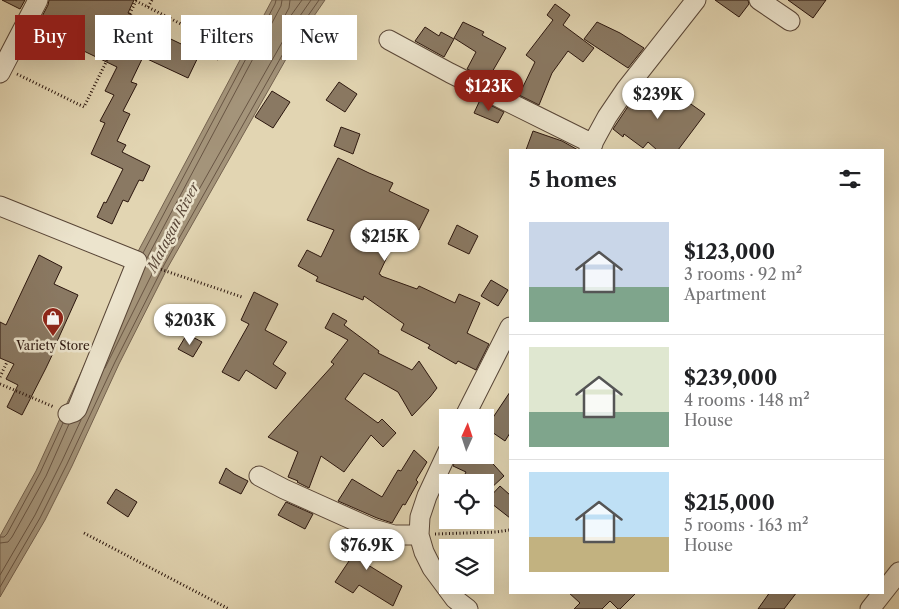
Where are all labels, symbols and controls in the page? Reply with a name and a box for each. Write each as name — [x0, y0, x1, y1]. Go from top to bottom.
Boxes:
chip: Buy — [15, 15, 85, 60]
chip: Rent — [95, 15, 171, 60]
chip: Filters — [181, 15, 272, 60]
chip: New — [282, 15, 357, 60]
pin: $123K — [454, 70, 524, 112]
text: $123K — [465, 76, 513, 96]
pin: $239K — [623, 78, 693, 120]
text: $239K — [633, 84, 683, 104]
icon: filters — [836, 165, 864, 193]
text: 5 homes — [529, 167, 617, 192]
water label: Matagan River — [142, 178, 204, 277]
pin: $215K — [350, 220, 420, 262]
text: $215K — [361, 226, 409, 246]
text: $123,000 — [684, 239, 775, 264]
icon: home — [569, 242, 629, 302]
text: 3 rooms · 92 m² — [684, 264, 802, 284]
text: Apartment — [684, 284, 766, 304]
pin: $203K — [155, 304, 225, 346]
shop icon: Variety Store — [41, 306, 65, 337]
text: $203K — [165, 310, 215, 330]
place label: Variety Store — [15, 338, 90, 353]
text: $239,000 — [684, 365, 777, 390]
icon: home — [569, 367, 629, 427]
text: 4 rooms · 148 m² — [684, 390, 810, 410]
north arrow — [439, 409, 494, 464]
map controls — [439, 409, 494, 594]
text: House — [684, 410, 733, 430]
button: locate — [439, 474, 494, 529]
text: $215,000 — [684, 490, 775, 515]
icon: home — [569, 492, 629, 552]
text: 5 rooms · 163 m² — [684, 515, 809, 535]
pin: $76.9K — [326, 528, 408, 571]
text: $76.9K — [341, 535, 393, 555]
text: House — [684, 535, 733, 555]
button: layers — [439, 539, 494, 594]

